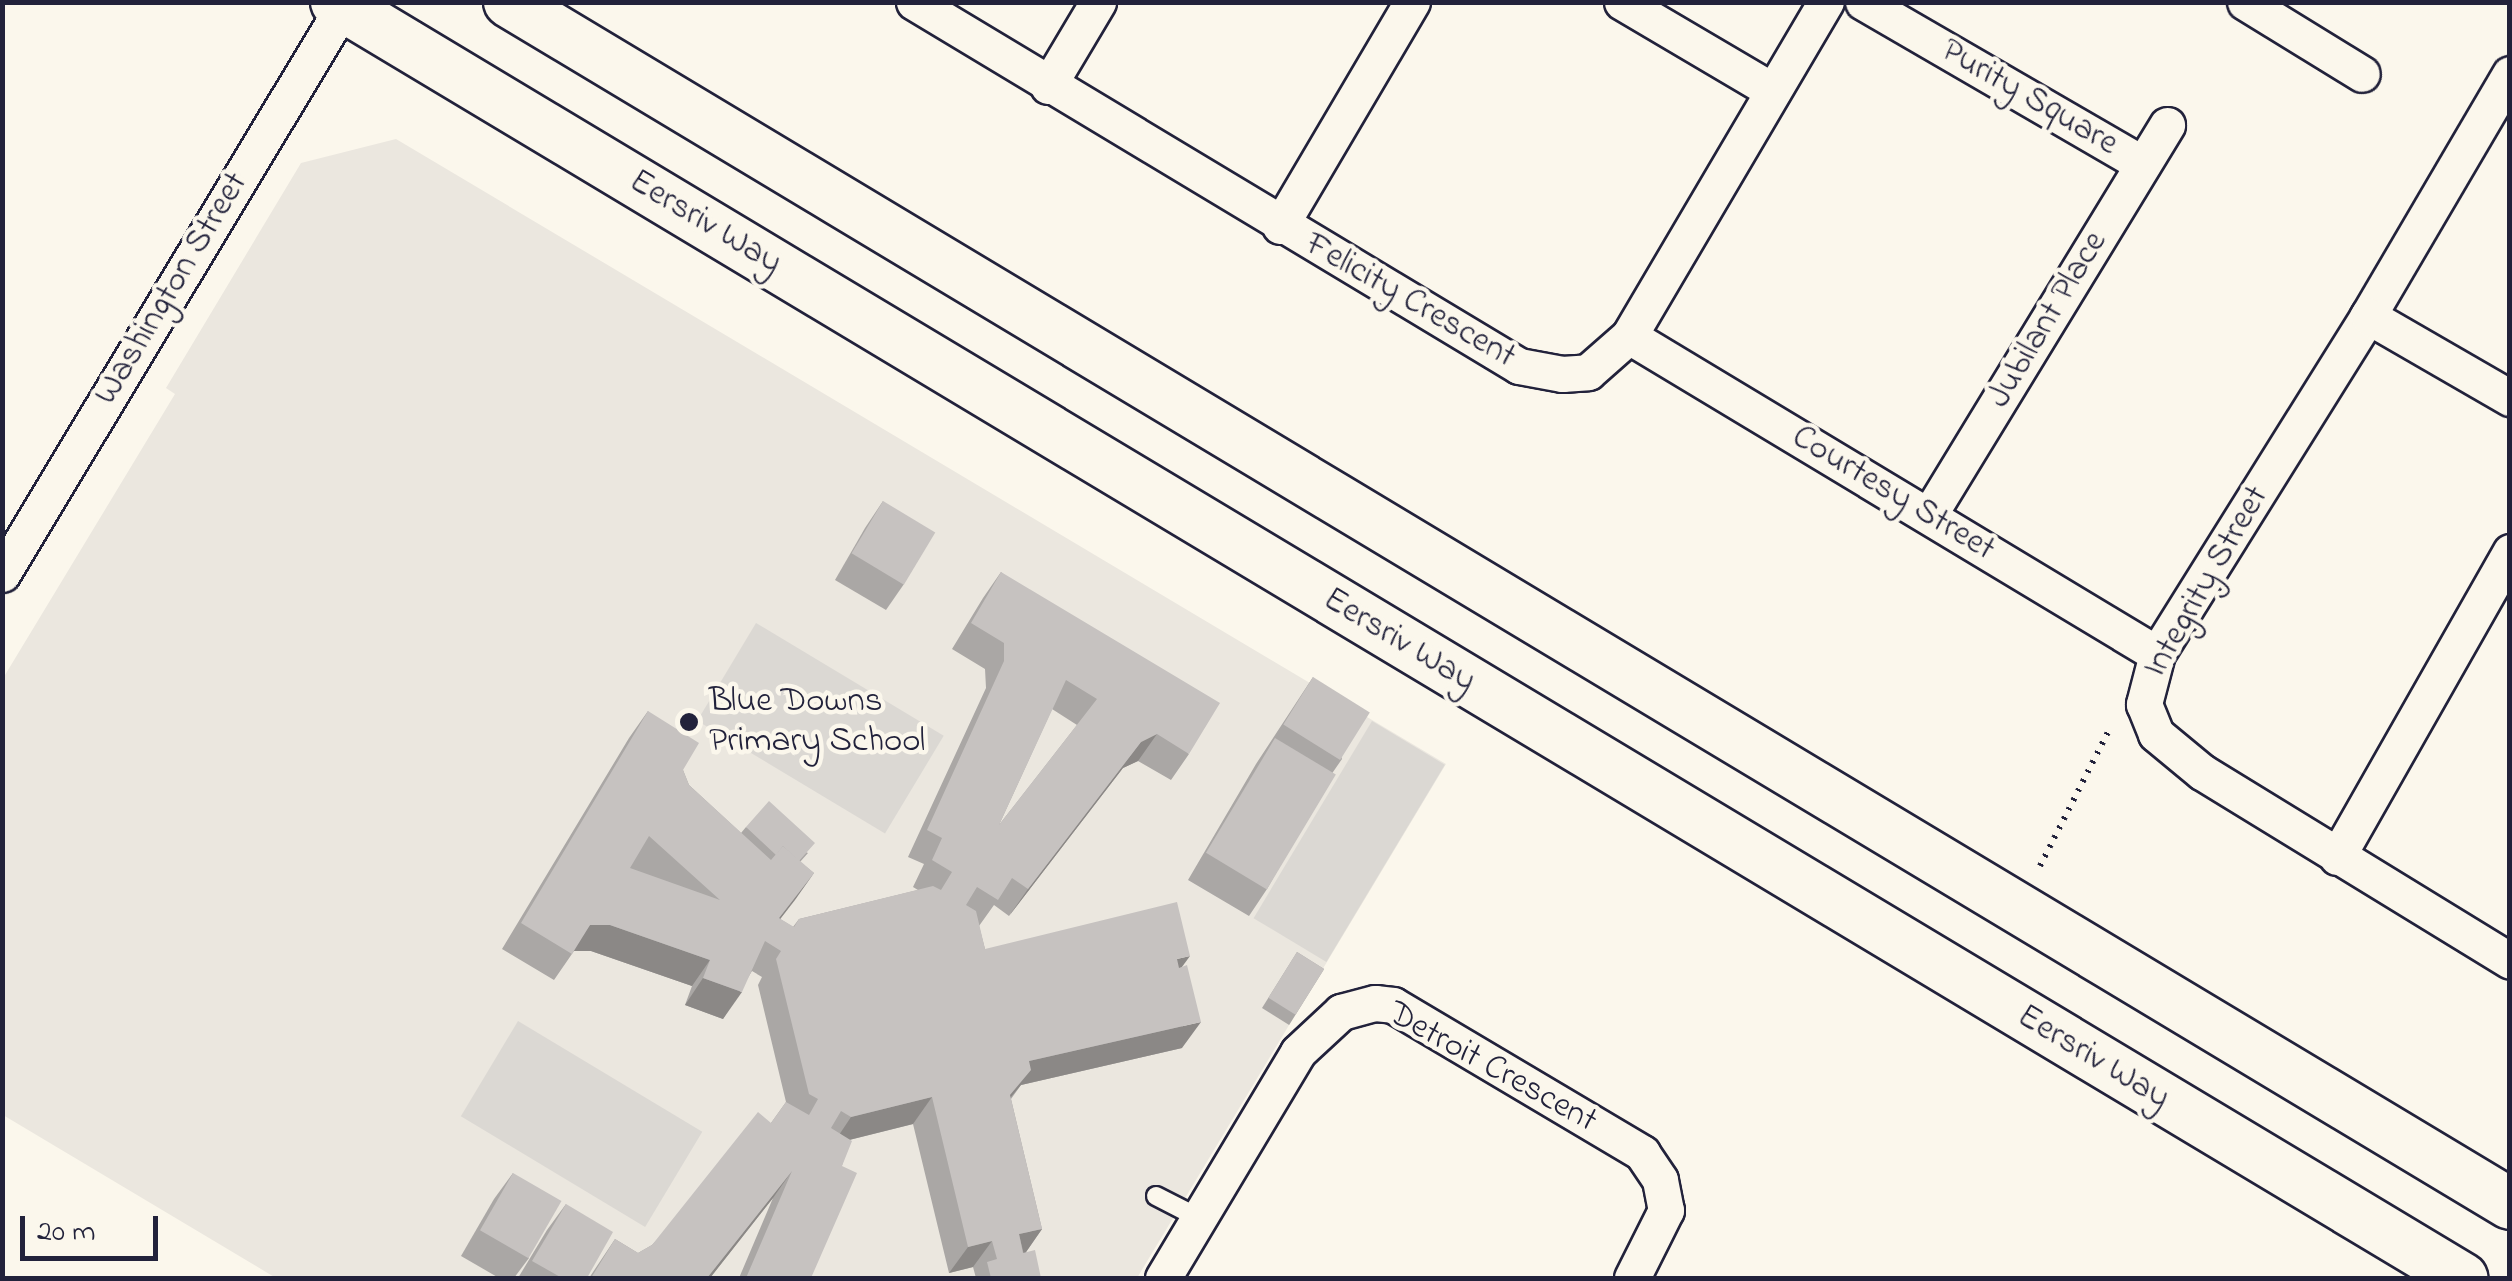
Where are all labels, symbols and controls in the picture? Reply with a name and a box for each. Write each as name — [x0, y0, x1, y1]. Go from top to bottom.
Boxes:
street label: Purity Square — [1933, 30, 2125, 166]
street label: Eersriv Way — [621, 161, 789, 285]
street label: Washington Street — [86, 165, 258, 413]
street label: Felicity Crescent — [1297, 224, 1523, 378]
street label: Jubilant Place — [1979, 224, 2117, 416]
street label: Courtesy Street — [1784, 417, 2002, 571]
street label: Integrity Street — [2135, 479, 2279, 685]
street label: Eersriv Way — [1315, 579, 1483, 703]
place label: Blue Downs Primary School — [709, 681, 925, 763]
marker: Blue Downs Primary School — [678, 711, 700, 733]
street label: Detroit Crescent — [1380, 993, 1604, 1143]
street label: Eersriv Way — [2009, 996, 2177, 1120]
scale bar — [25, 1196, 162, 1258]
text: 20 m — [37, 1211, 96, 1255]

